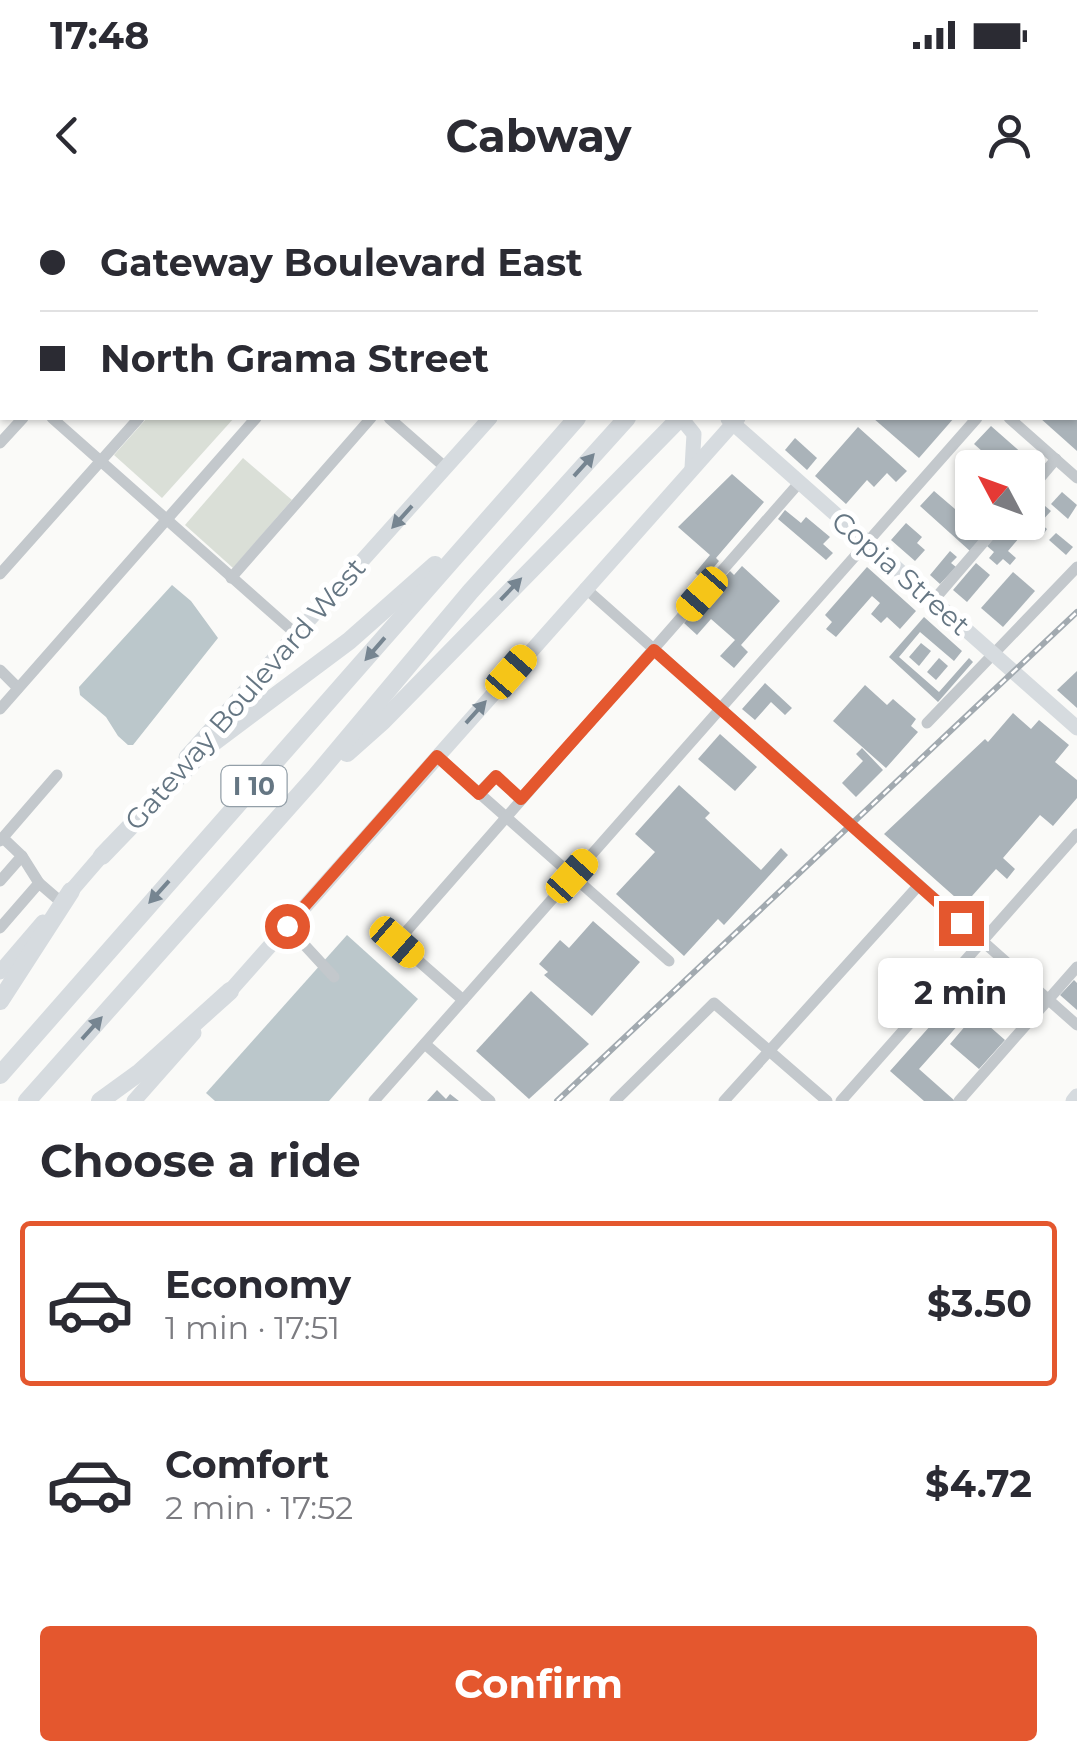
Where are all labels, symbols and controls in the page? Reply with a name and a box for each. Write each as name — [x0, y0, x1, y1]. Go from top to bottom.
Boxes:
text: 17:48 — [50, 12, 149, 59]
icon: back — [40, 108, 95, 163]
text: Cabway — [445, 108, 632, 163]
icon: person — [982, 108, 1037, 163]
text: Gateway Boulevard East — [100, 239, 583, 286]
text: North Grama Street — [100, 335, 489, 382]
north arrow — [955, 450, 1045, 540]
map controls — [955, 450, 1045, 540]
one-way arrow — [572, 453, 594, 478]
one-way arrow — [391, 504, 413, 529]
street label: Copia Street — [825, 504, 977, 642]
street label: Gateway Boulevard West — [117, 551, 373, 837]
car — [671, 562, 733, 626]
one-way arrow — [499, 578, 523, 602]
one-way arrow — [365, 636, 387, 661]
car — [480, 640, 542, 704]
one-way arrow — [464, 700, 486, 725]
road number: I 10 — [222, 766, 286, 806]
car — [541, 844, 603, 908]
one-way arrow — [148, 880, 171, 904]
route end — [939, 901, 984, 946]
route start — [265, 904, 310, 949]
car — [365, 911, 429, 973]
callout: 2 min — [878, 958, 1044, 1028]
text: 2 min — [914, 973, 1007, 1012]
one-way arrow — [80, 1016, 103, 1040]
text: Choose a ride — [40, 1133, 361, 1188]
icon: car — [45, 1259, 135, 1349]
text: Economy — [165, 1261, 351, 1308]
text: $3.50 — [927, 1280, 1032, 1327]
text: 1 min · 17:51 — [165, 1308, 340, 1347]
icon: car — [45, 1439, 135, 1529]
text: Comfort — [165, 1441, 329, 1488]
text: $4.72 — [925, 1460, 1032, 1507]
text: 2 min · 17:52 — [165, 1488, 353, 1527]
button: Confirm — [40, 1626, 1037, 1741]

